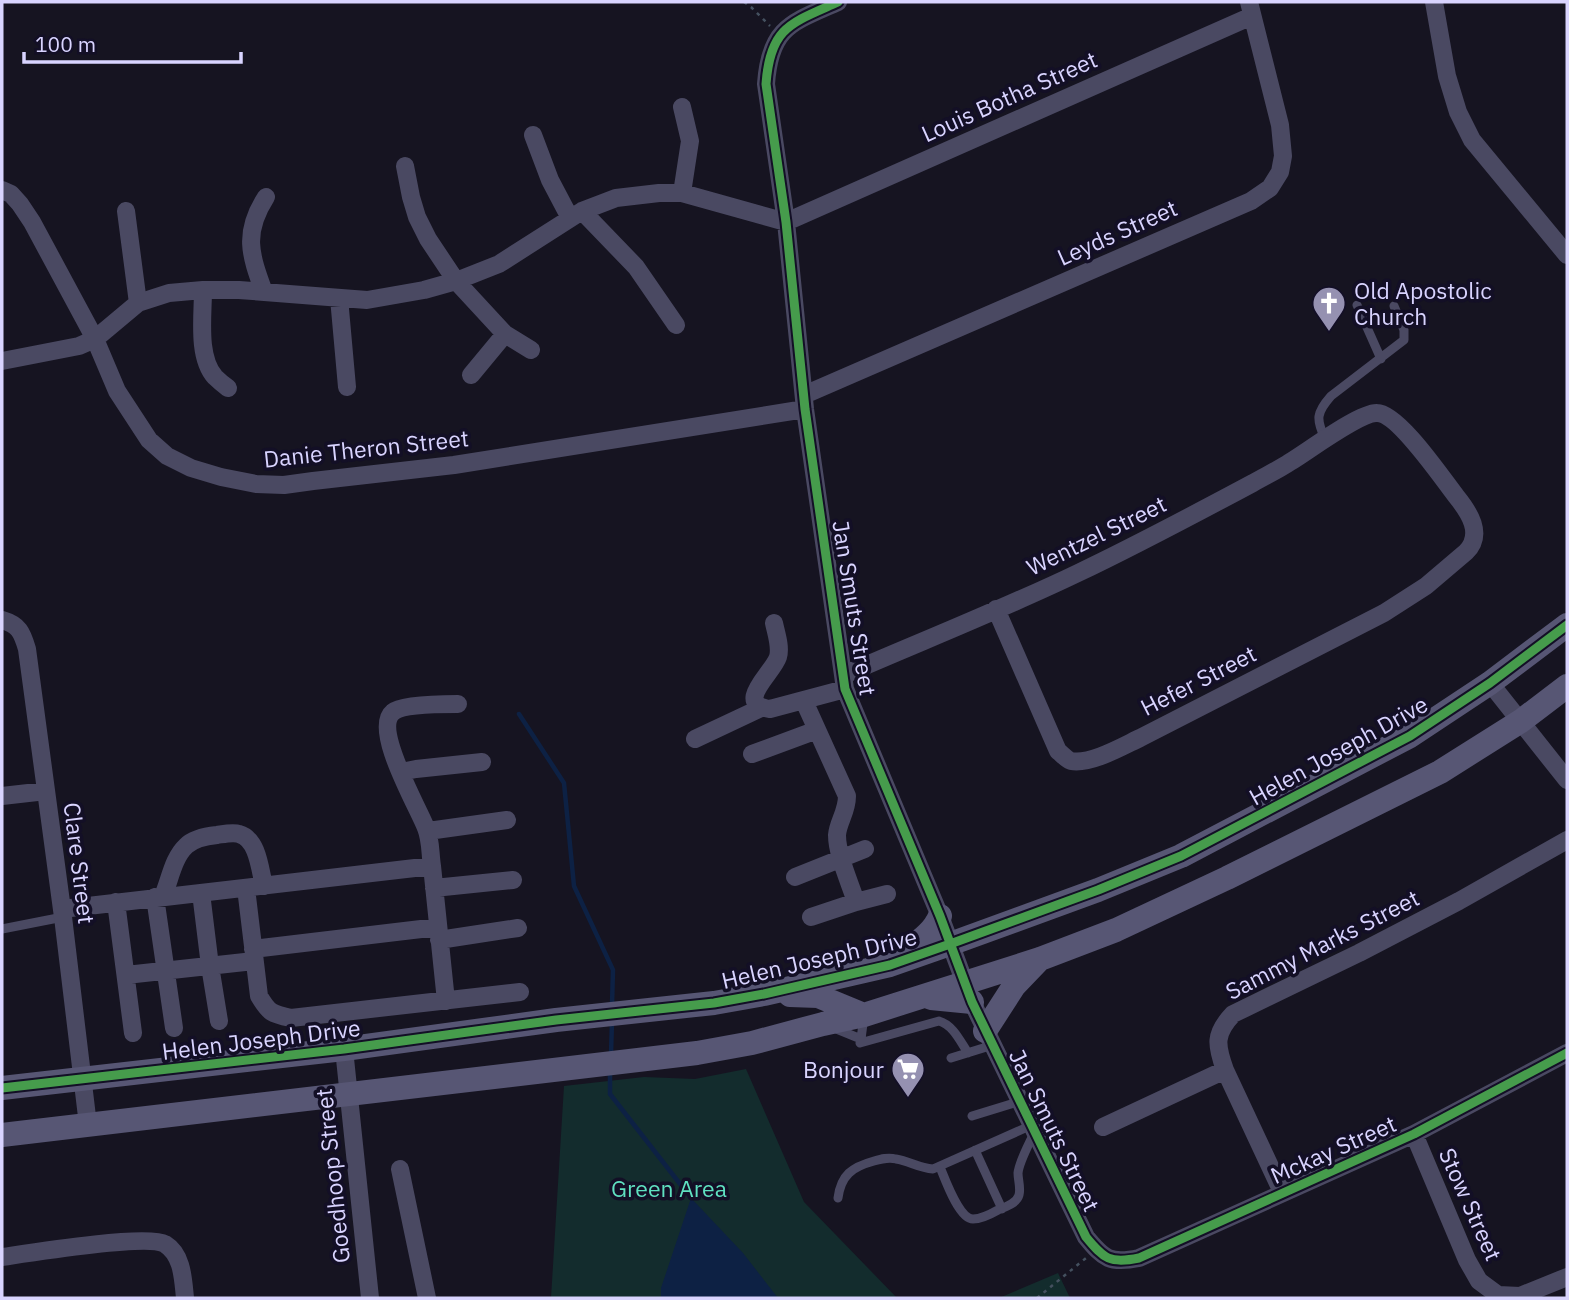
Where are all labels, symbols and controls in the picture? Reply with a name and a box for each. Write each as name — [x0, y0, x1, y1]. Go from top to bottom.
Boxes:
scale bar — [24, 21, 242, 65]
text: 100 m — [35, 30, 96, 58]
street label: Louis Botha Street — [916, 44, 1102, 148]
street label: Leyds Street — [1052, 192, 1182, 272]
place label: Old Apostolic Church — [1354, 275, 1492, 331]
church icon: Old Apostolic Church — [1310, 284, 1348, 333]
street label: Danie Theron Street — [262, 422, 470, 474]
street label: Wentzel Street — [1021, 488, 1171, 582]
street label: Jan Smuts Street — [826, 518, 884, 698]
street label: Hefer Street — [1135, 638, 1261, 722]
street label: Helen Joseph Drive — [1243, 688, 1433, 812]
street label: Clare Street — [58, 800, 102, 926]
street label: Sammy Marks Street — [1220, 882, 1424, 1006]
street label: Helen Joseph Drive — [718, 921, 920, 995]
street label: Helen Joseph Drive — [160, 1012, 362, 1066]
street label: Jan Smuts Street — [1003, 1044, 1107, 1216]
supermarket icon: Bonjour — [889, 1050, 927, 1099]
place label: Bonjour — [803, 1054, 885, 1084]
street label: Goedhoop Street — [308, 1087, 356, 1265]
street label: Mckay Street — [1265, 1108, 1401, 1190]
street label: Stow Street — [1433, 1143, 1509, 1265]
park label: Green Area — [611, 1173, 727, 1203]

